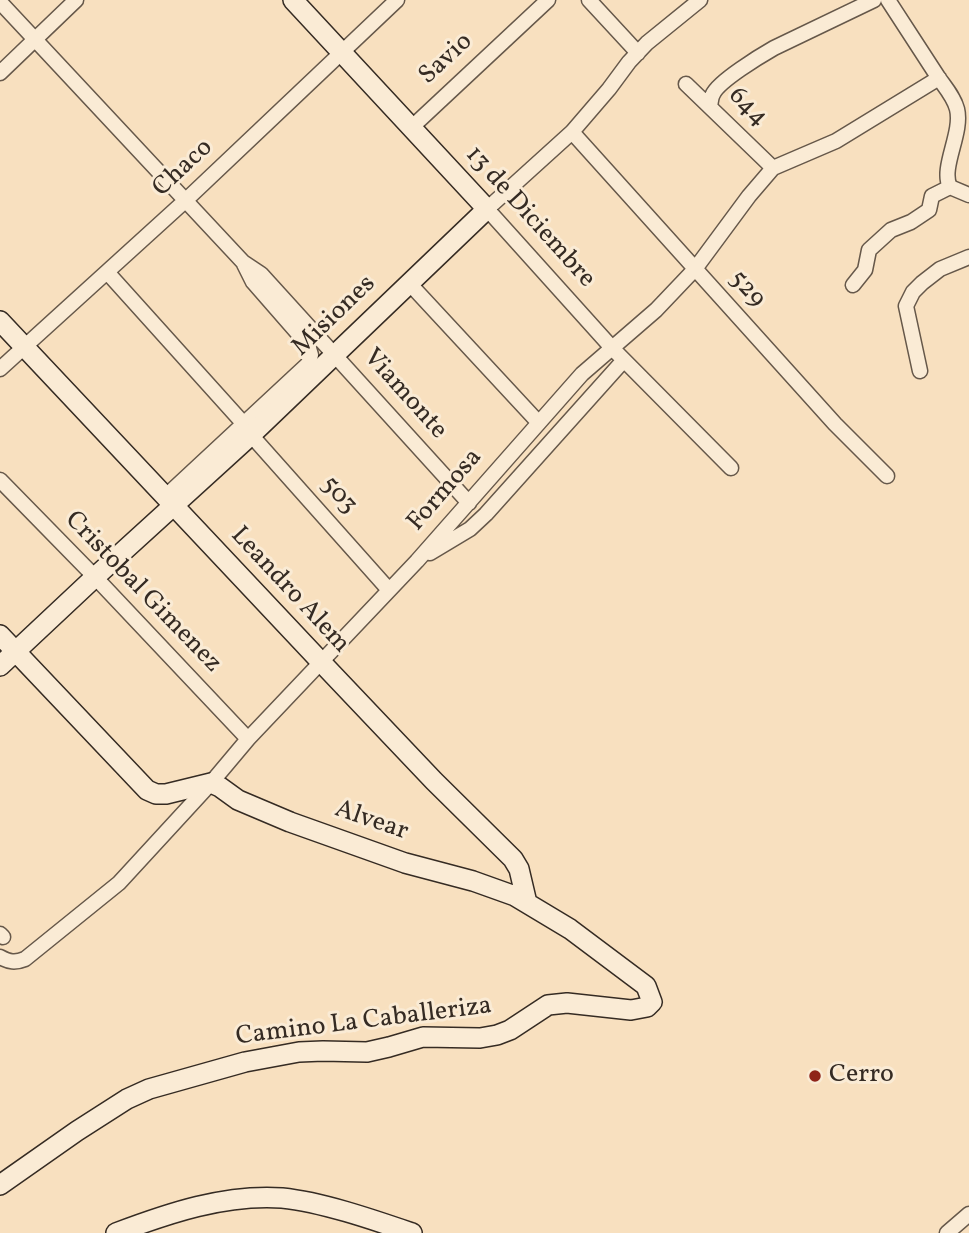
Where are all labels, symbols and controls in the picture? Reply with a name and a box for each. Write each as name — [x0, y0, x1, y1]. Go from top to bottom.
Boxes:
street label: Savio — [414, 27, 480, 93]
street label: 644 — [721, 82, 773, 134]
street label: Chaco — [147, 133, 221, 205]
street label: 13 de Diciembre — [457, 141, 601, 295]
street label: 529 — [721, 265, 771, 315]
street label: Misiones — [287, 270, 383, 364]
street label: Viamonte — [355, 343, 453, 447]
street label: Formosa — [402, 443, 490, 539]
street label: 503 — [313, 471, 363, 521]
street label: Cristobal Gimenez — [57, 506, 227, 680]
street label: Leandro Alem — [223, 521, 355, 661]
street label: Alvear — [330, 795, 412, 849]
street label: Camino La Caballeriza — [234, 992, 494, 1054]
place label: Cerro — [829, 1060, 894, 1092]
marker: Cerro — [807, 1068, 823, 1084]

